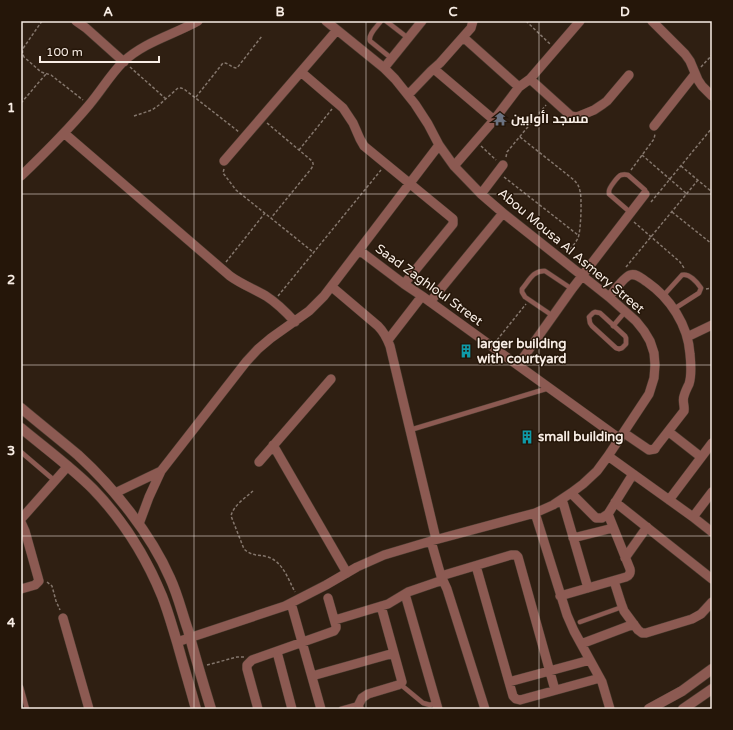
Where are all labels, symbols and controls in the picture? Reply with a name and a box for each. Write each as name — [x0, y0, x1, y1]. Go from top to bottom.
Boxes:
text: A — [103, 4, 113, 20]
text: B — [275, 4, 285, 20]
text: C — [448, 4, 458, 20]
text: D — [620, 4, 630, 20]
scale bar — [40, 38, 159, 64]
text: 100 m — [46, 45, 83, 59]
text: 1 — [7, 100, 15, 116]
place label: مسجد اأوابين — [511, 110, 589, 127]
temple icon: مسجد اأوابين — [492, 111, 508, 127]
street label: Abou Mousa Al Asmery Street — [495, 185, 647, 317]
street label: Saad Zaghloul Street — [372, 241, 486, 329]
text: 2 — [7, 272, 15, 288]
place label: larger building with courtyard — [477, 336, 567, 367]
building icon: larger building with courtyard — [458, 343, 474, 359]
building icon: small building — [519, 429, 535, 445]
place label: small building — [538, 429, 624, 445]
text: 3 — [7, 443, 15, 459]
text: 4 — [7, 615, 16, 631]

